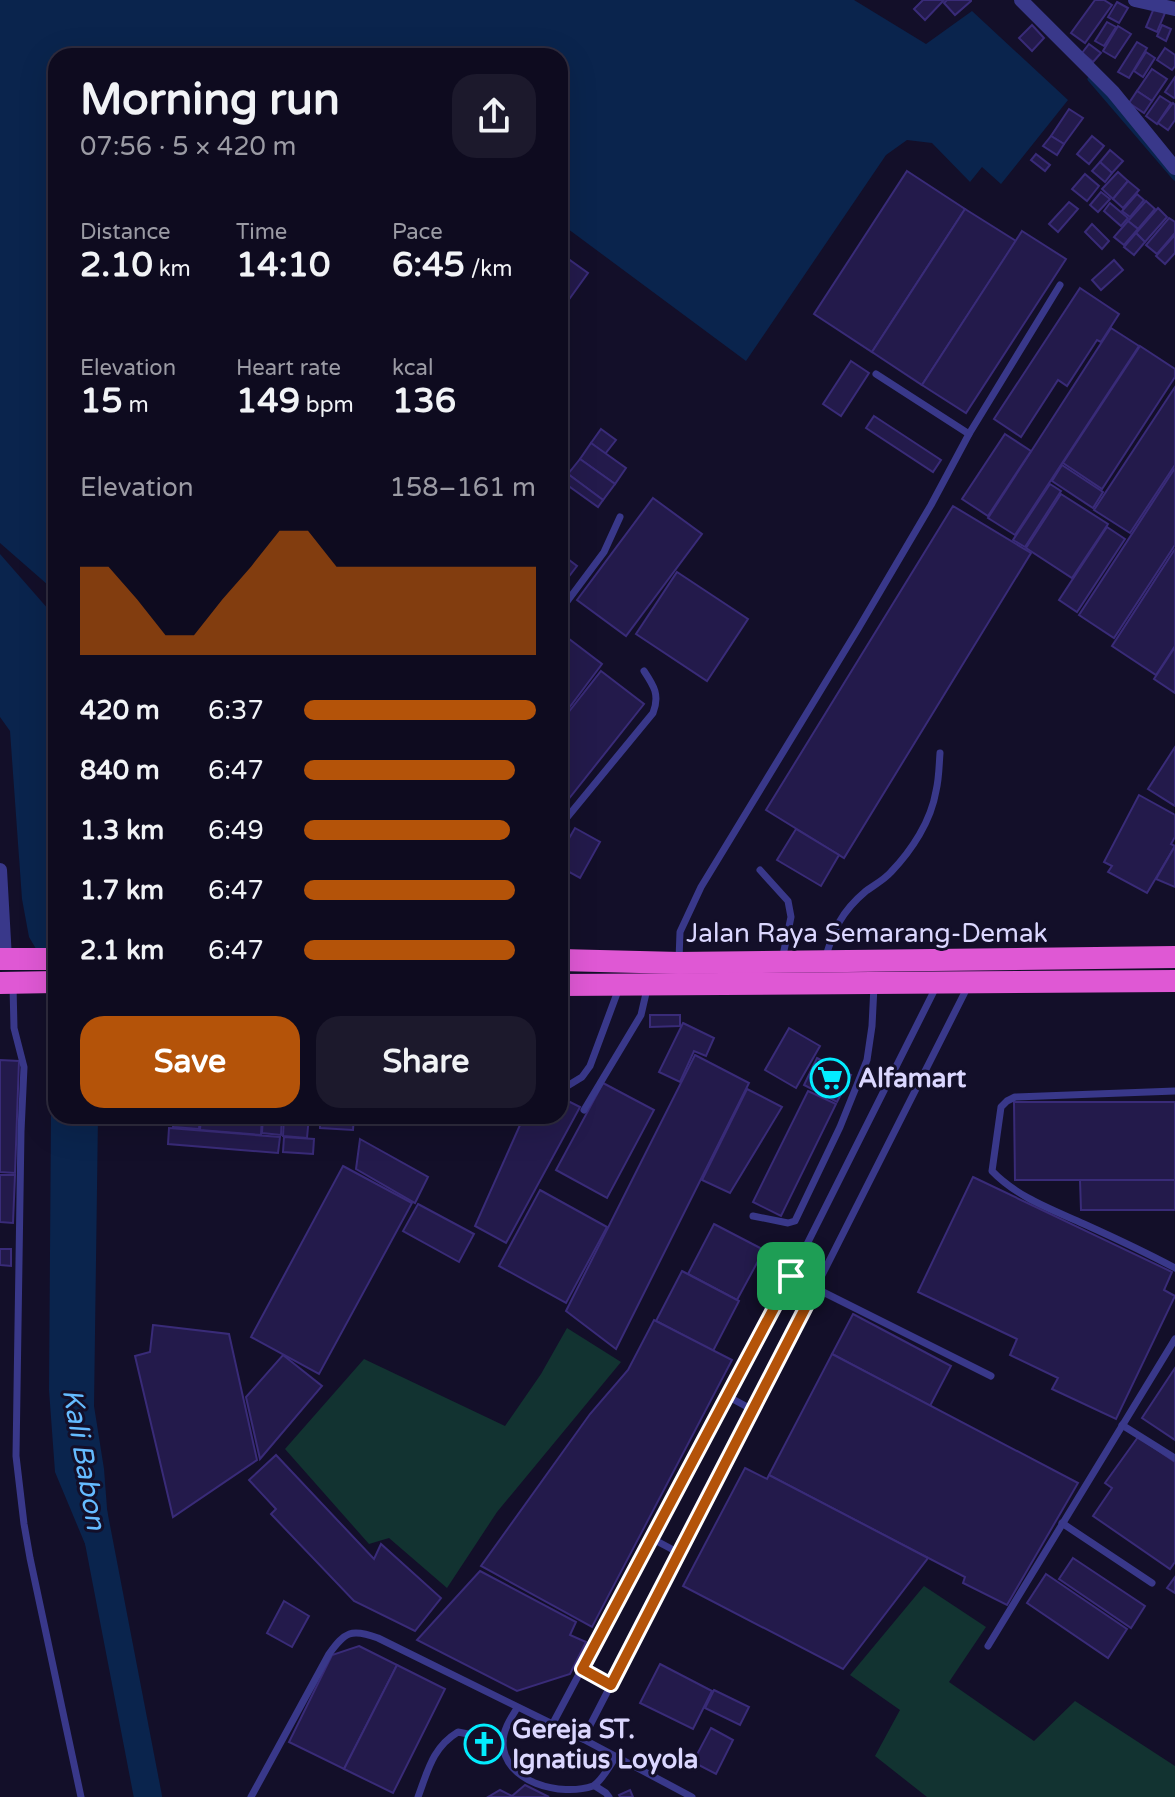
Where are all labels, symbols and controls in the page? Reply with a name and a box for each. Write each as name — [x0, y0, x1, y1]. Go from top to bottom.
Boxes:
text: Morning run — [80, 74, 340, 127]
button: share — [452, 74, 536, 158]
text: 07:56 · 5 × 420 m — [80, 131, 296, 162]
text: Distance — [80, 219, 171, 245]
text: Time — [236, 219, 287, 245]
text: Pace — [392, 219, 443, 245]
text: 2.10 — [80, 245, 153, 286]
text: 14:10 — [236, 245, 330, 286]
text: 6:45 — [392, 245, 465, 286]
text: km — [153, 256, 191, 282]
text: /km — [465, 256, 513, 282]
text: Elevation — [80, 355, 176, 381]
text: Heart rate — [236, 355, 341, 381]
text: kcal — [392, 355, 433, 381]
text: 15 — [80, 381, 123, 422]
text: 149 — [236, 381, 300, 422]
text: 136 — [392, 381, 456, 422]
text: m — [123, 392, 149, 418]
text: bpm — [300, 392, 354, 418]
text: Elevation — [80, 472, 194, 503]
text: 158–161 m — [390, 472, 536, 503]
text: 420 m — [80, 695, 160, 726]
text: 6:37 — [208, 695, 264, 726]
text: 840 m — [80, 755, 160, 786]
text: 6:47 — [208, 755, 264, 786]
text: 1.3 km — [80, 815, 164, 846]
text: 6:49 — [208, 815, 264, 846]
text: 1.7 km — [80, 875, 164, 906]
text: 6:47 — [208, 875, 264, 906]
street label: Jalan Raya Semarang-Demak — [686, 918, 1048, 949]
text: 2.1 km — [80, 935, 164, 966]
text: 6:47 — [208, 935, 264, 966]
button: Save — [80, 1016, 300, 1108]
button: Share — [316, 1016, 536, 1108]
supermarket icon: Alfamart — [809, 1057, 851, 1099]
place label: Alfamart — [858, 1063, 966, 1094]
pin — [757, 1242, 825, 1310]
icon: arrive — [769, 1254, 813, 1298]
water label: Kali Babon — [55, 1386, 113, 1533]
place label: Gereja ST. Ignatius Loyola — [512, 1714, 698, 1775]
church icon: Gereja ST. Ignatius Loyola — [463, 1723, 505, 1765]

